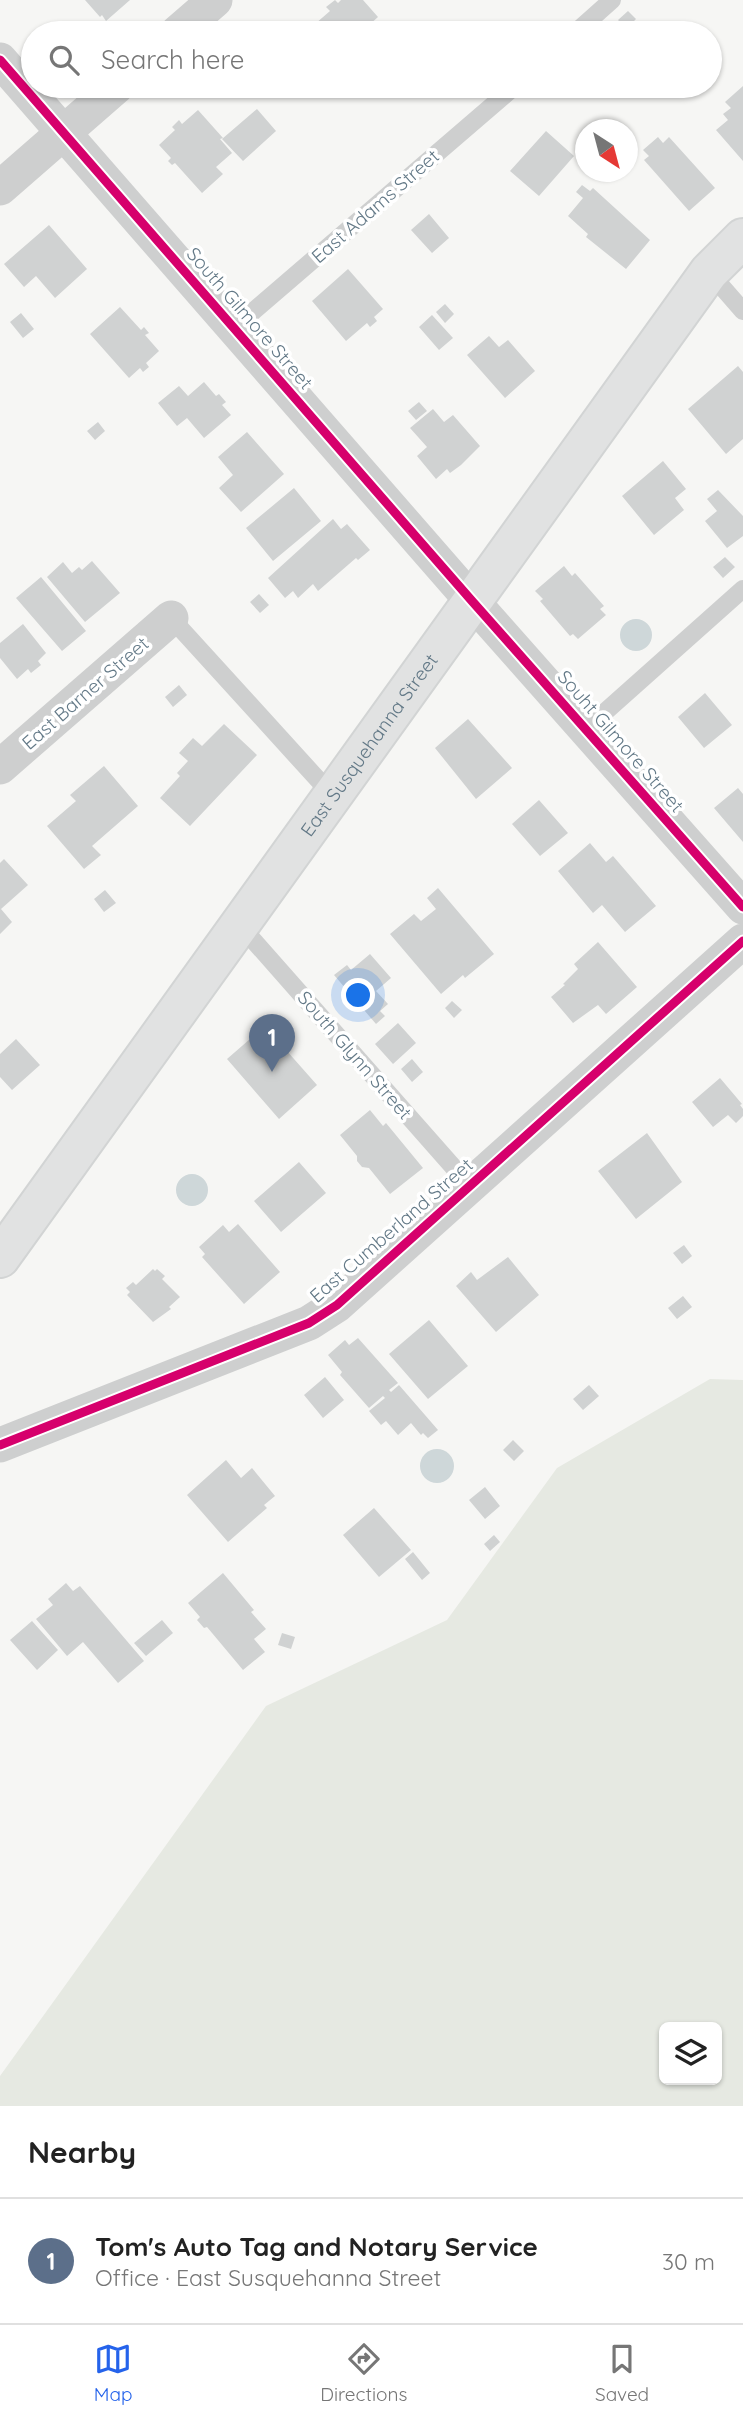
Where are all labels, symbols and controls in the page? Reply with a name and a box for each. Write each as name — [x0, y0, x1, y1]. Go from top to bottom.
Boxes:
search box — [21, 21, 722, 98]
icon: search — [45, 41, 83, 79]
text: Search here — [101, 43, 245, 76]
north arrow — [575, 119, 638, 182]
street label: East Adams Street — [306, 144, 444, 268]
street label: South Gilmore Street — [182, 242, 318, 394]
street label: East Barner Street — [17, 631, 153, 755]
street label: East Susquehanna Street — [295, 649, 443, 841]
street label: Souht Gilmore Street — [553, 665, 689, 817]
your location — [341, 978, 375, 1012]
street label: South Glynn Street — [293, 986, 417, 1124]
pin: 1 — [249, 1014, 295, 1072]
street label: East Cumberland Street — [304, 1153, 478, 1307]
map controls — [659, 2022, 722, 2085]
button: layers — [659, 2022, 722, 2085]
text: Nearby — [28, 2133, 136, 2171]
text: Tom's Auto Tag and Notary Service — [95, 2230, 538, 2263]
text: 1 — [47, 2247, 55, 2276]
text: 30 m — [662, 2247, 715, 2276]
text: Office · East Susquehanna Street — [95, 2263, 441, 2292]
tab: Map — [94, 2340, 133, 2406]
tab: Directions — [320, 2340, 407, 2406]
tab: Saved — [595, 2340, 649, 2406]

